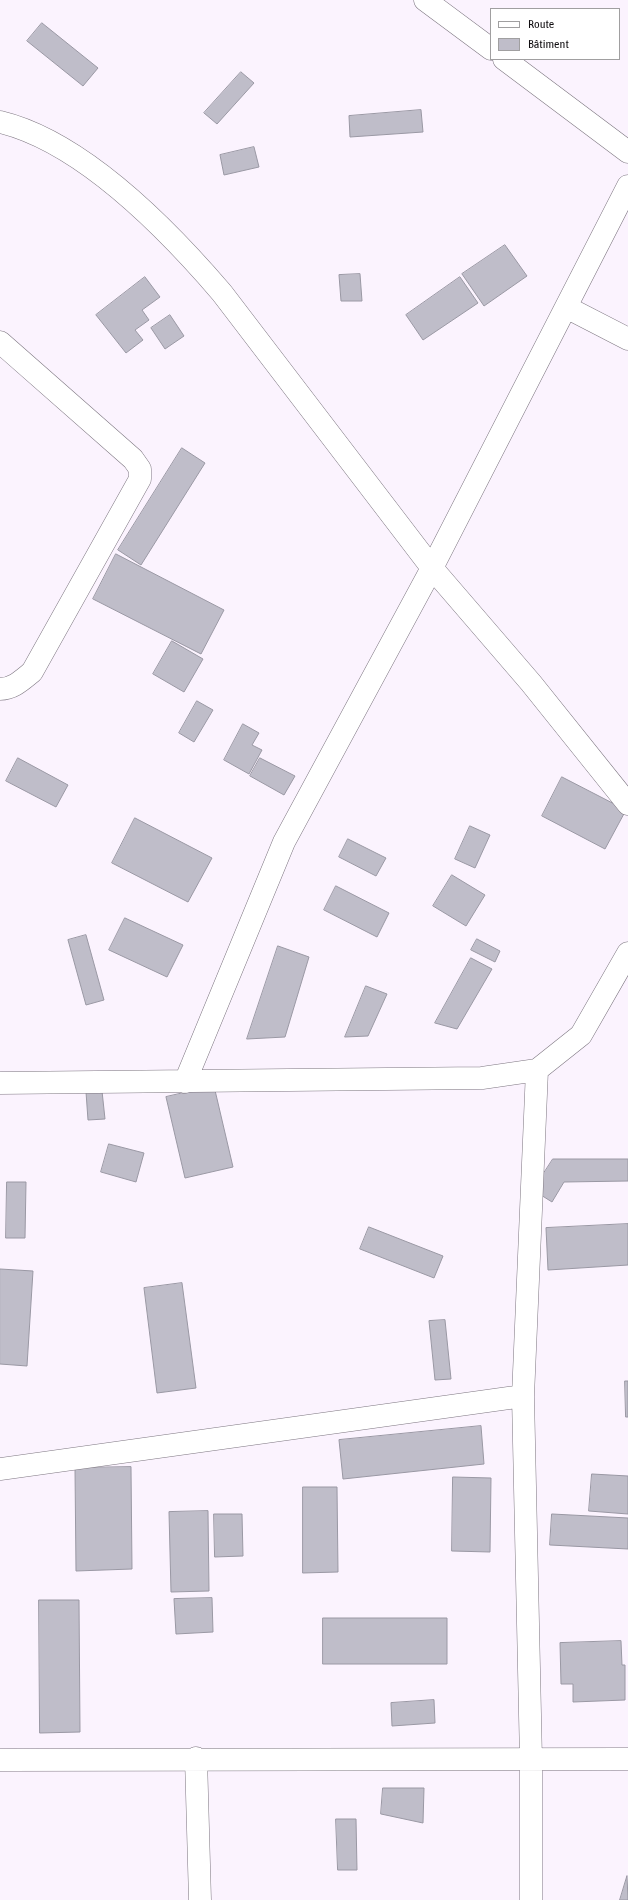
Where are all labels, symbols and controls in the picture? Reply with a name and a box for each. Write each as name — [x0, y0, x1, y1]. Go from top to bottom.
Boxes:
legend — [490, 8, 620, 60]
text: Route — [528, 17, 554, 31]
text: Bâtiment — [528, 37, 569, 51]

